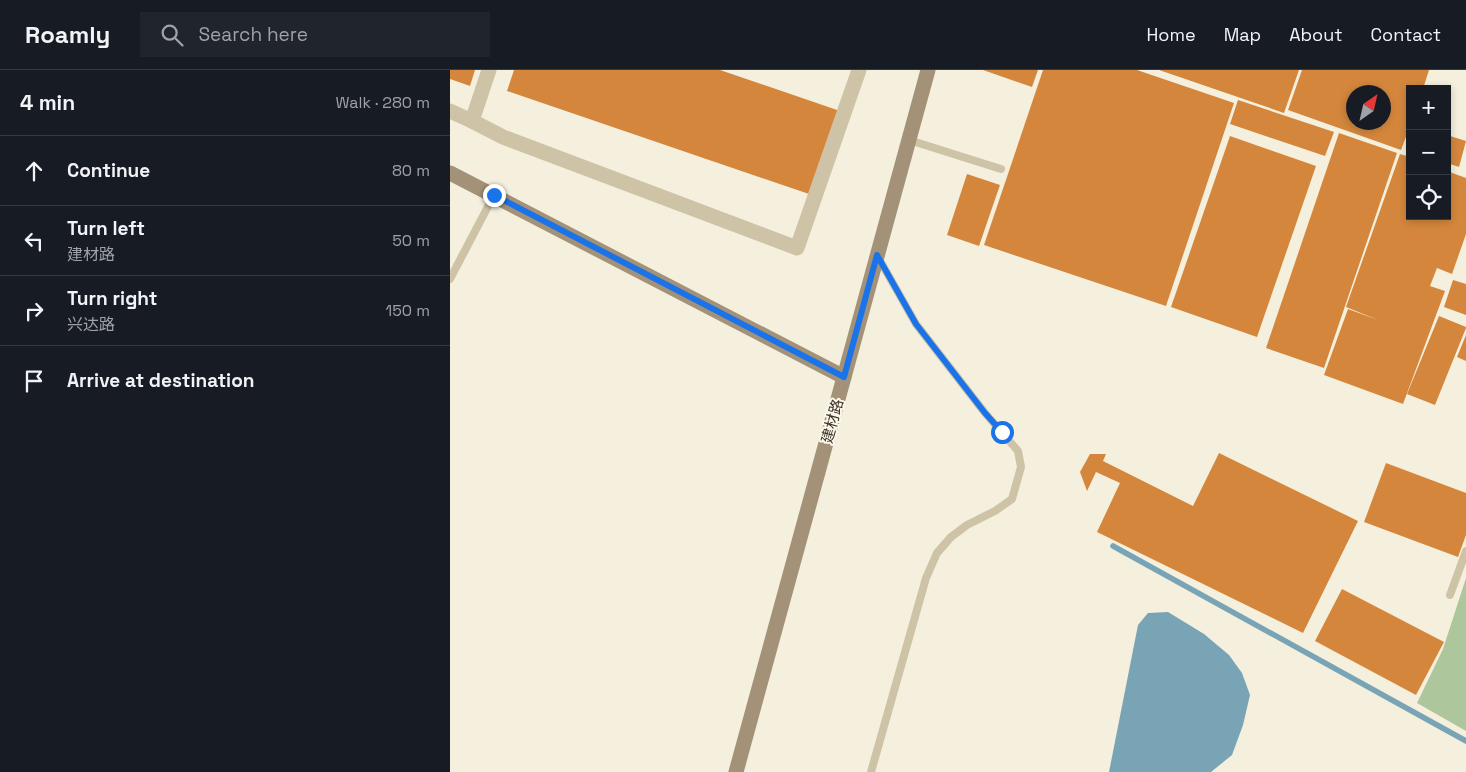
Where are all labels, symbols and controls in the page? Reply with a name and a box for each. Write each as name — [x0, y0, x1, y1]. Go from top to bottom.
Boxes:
search box — [140, 12, 490, 57]
text: Roamly — [25, 19, 110, 50]
icon: search — [158, 21, 186, 49]
text: Search here — [198, 22, 308, 47]
text: Home — [1147, 23, 1196, 46]
text: Map — [1224, 23, 1261, 46]
text: About — [1289, 23, 1343, 46]
text: Contact — [1371, 23, 1441, 46]
north arrow — [1346, 85, 1391, 130]
map controls — [1406, 85, 1451, 220]
button: + — [1406, 85, 1451, 130]
text: 4 min — [20, 89, 75, 116]
text: Walk · 280 m — [335, 92, 430, 113]
button: − — [1406, 130, 1451, 175]
icon: ahead — [20, 157, 48, 185]
text: Continue — [67, 158, 150, 183]
text: 80 m — [392, 160, 430, 181]
button: locate — [1406, 175, 1451, 220]
route end — [483, 184, 506, 207]
text: Turn left — [67, 216, 145, 241]
icon: left — [20, 227, 48, 255]
text: 50 m — [392, 230, 430, 251]
text: 建材路 — [67, 244, 115, 265]
text: Turn right — [67, 286, 157, 311]
icon: right — [20, 297, 48, 325]
text: 150 m — [386, 300, 430, 321]
text: 兴达路 — [67, 314, 115, 335]
icon: arrive — [20, 367, 48, 395]
text: Arrive at destination — [67, 368, 255, 393]
street label: 建材路 — [817, 397, 847, 445]
route start — [991, 421, 1014, 444]

